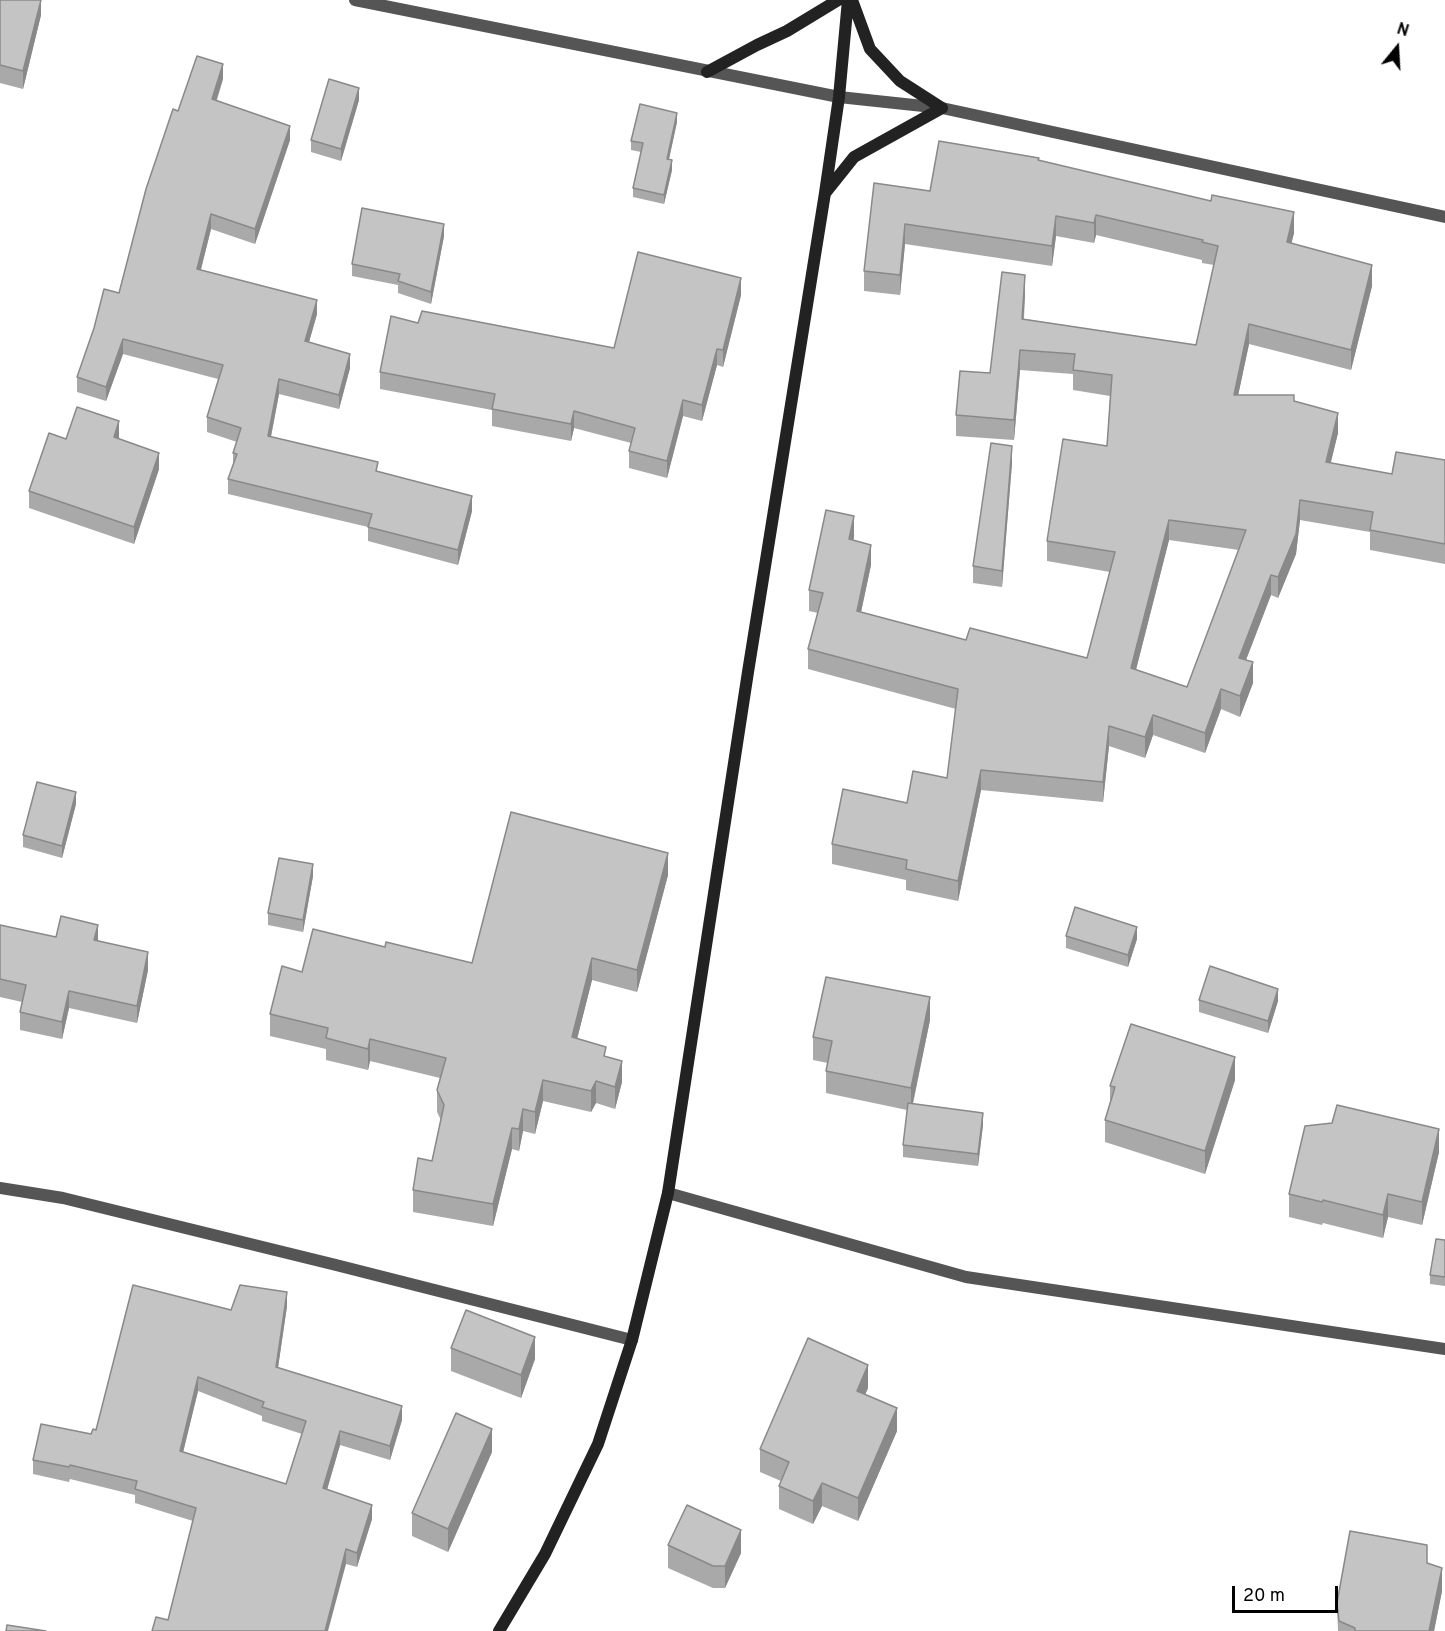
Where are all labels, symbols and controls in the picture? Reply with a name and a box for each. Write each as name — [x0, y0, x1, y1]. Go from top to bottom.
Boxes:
north arrow — [1367, 18, 1427, 78]
text: N — [1394, 20, 1411, 42]
scale bar — [1235, 1574, 1342, 1612]
text: 20 m — [1243, 1585, 1285, 1608]

